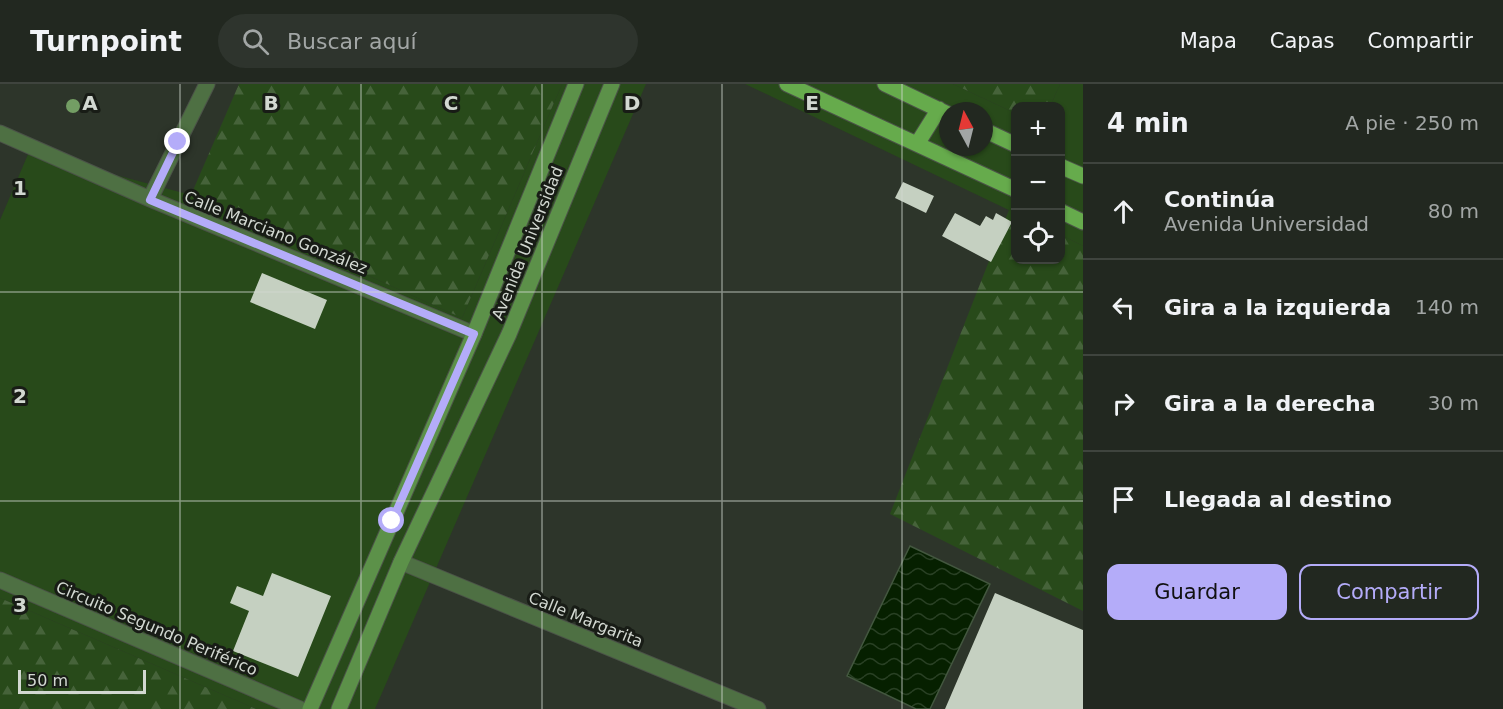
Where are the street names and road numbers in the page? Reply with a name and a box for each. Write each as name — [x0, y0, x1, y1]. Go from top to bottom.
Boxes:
street label: Avenida Universidad — [488, 164, 567, 323]
street label: Calle Marciano González — [181, 187, 370, 278]
street label: Circuito Segundo Periférico — [53, 577, 260, 680]
street label: Calle Margarita — [526, 588, 646, 651]

